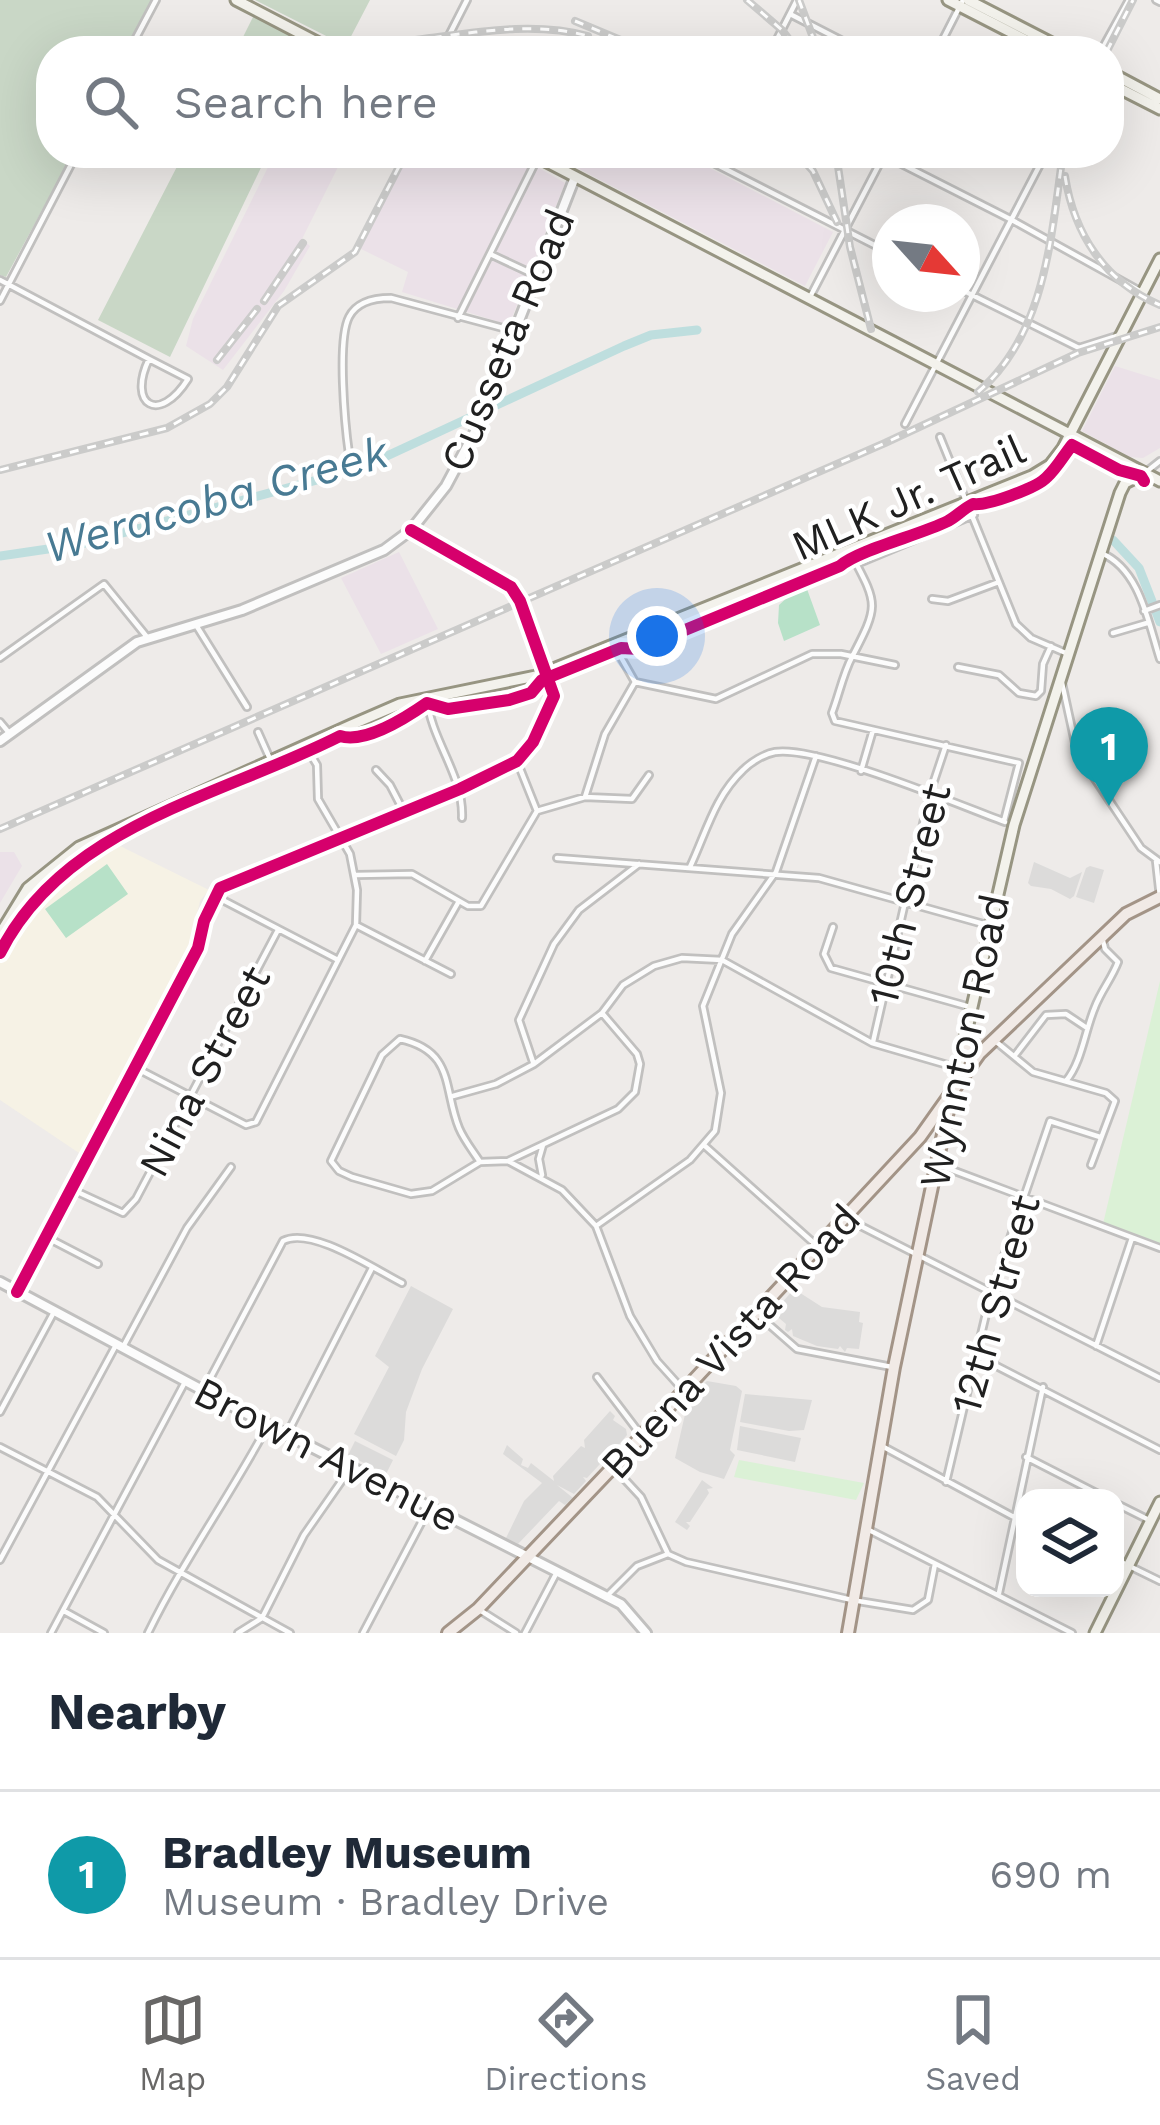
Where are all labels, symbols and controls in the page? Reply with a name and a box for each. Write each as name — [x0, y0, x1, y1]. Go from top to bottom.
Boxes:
search box — [36, 36, 1124, 168]
icon: search — [78, 69, 144, 135]
text: Search here — [174, 76, 438, 129]
street label: Cusseta Road — [430, 202, 585, 479]
north arrow — [872, 204, 980, 312]
street label: MLK Jr. Trail — [784, 424, 1032, 571]
water label: Weracoba Creek — [38, 425, 396, 574]
your location — [627, 606, 687, 666]
pin: 1 — [1070, 707, 1148, 806]
street label: 10th Street — [858, 778, 961, 1010]
street label: Wynnton Road — [909, 890, 1020, 1193]
street label: Nina Street — [128, 958, 280, 1185]
street label: 12th Street — [941, 1189, 1050, 1419]
street label: Buena Vista Road — [591, 1194, 870, 1489]
street label: Brown Avenue — [186, 1367, 467, 1542]
map controls — [1016, 1489, 1124, 1597]
button: layers — [1016, 1489, 1124, 1597]
text: Nearby — [48, 1682, 226, 1741]
text: Bradley Museum — [162, 1826, 532, 1879]
text: 1 — [79, 1852, 95, 1897]
text: 690 m — [990, 1852, 1112, 1897]
text: Museum · Bradley Drive — [162, 1879, 609, 1924]
tab: Map — [139, 1987, 206, 2098]
tab: Directions — [484, 1987, 647, 2098]
tab: Saved — [925, 1987, 1021, 2098]

